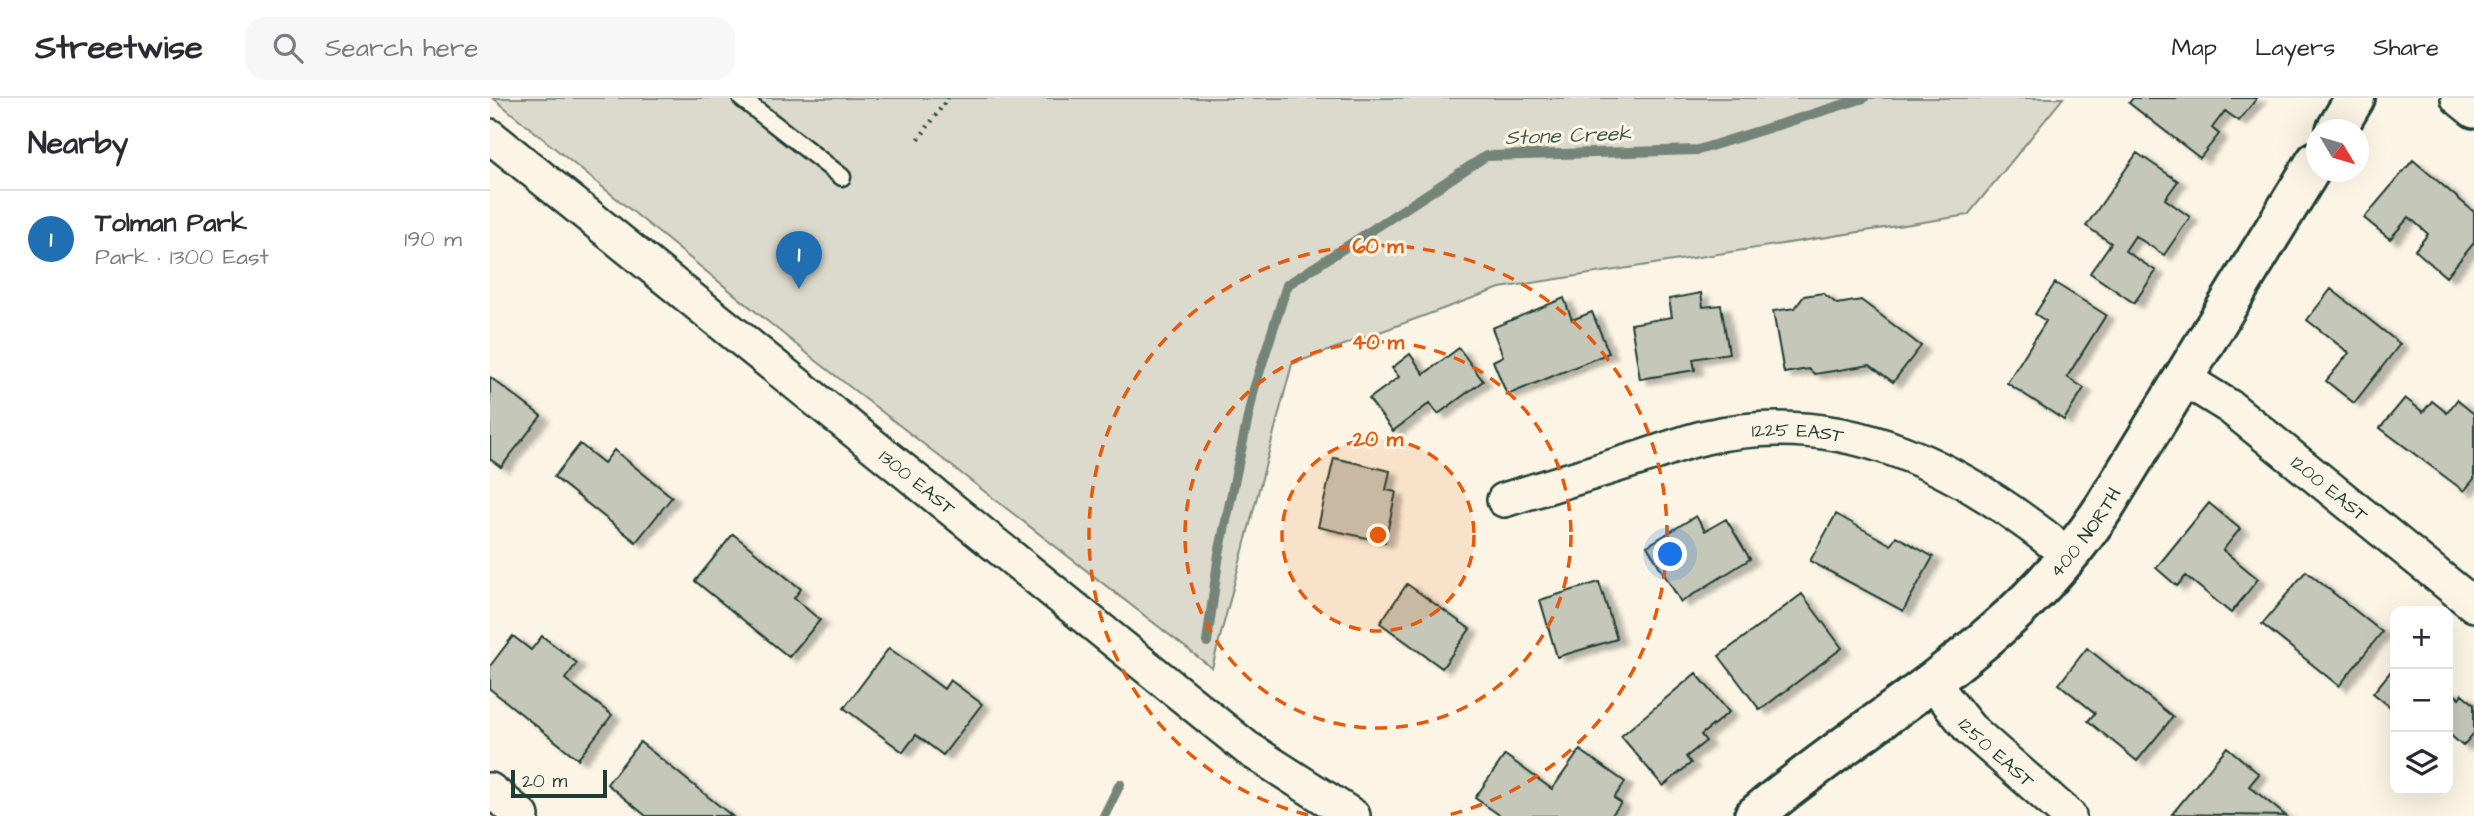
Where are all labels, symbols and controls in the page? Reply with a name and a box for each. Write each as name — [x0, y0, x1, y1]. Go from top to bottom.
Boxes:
search box — [245, 17, 735, 80]
text: Streetwise — [35, 25, 203, 71]
icon: search — [269, 29, 307, 67]
text: Search here — [325, 30, 478, 66]
text: Map — [2172, 31, 2217, 65]
text: Layers — [2255, 31, 2335, 65]
text: Share — [2373, 31, 2439, 65]
water label: Stone Creek — [1504, 119, 1633, 152]
north arrow — [2306, 119, 2369, 182]
text: Nearby — [28, 123, 128, 165]
text: Tolman Park — [95, 205, 247, 241]
text: 1 — [50, 223, 52, 255]
text: 190 m — [404, 223, 462, 255]
pin: 1 — [776, 231, 822, 289]
text: 60 m — [1352, 232, 1404, 261]
text: Park · 1300 East — [95, 241, 269, 273]
text: 40 m — [1352, 328, 1405, 357]
street label: 1225 EAST — [1751, 417, 1846, 450]
text: 20 m — [1352, 425, 1404, 454]
street label: 1300 EAST — [873, 444, 961, 522]
street label: 1200 EAST — [2285, 450, 2374, 529]
street label: 400 NORTH — [2044, 483, 2128, 584]
centre of rings — [1366, 523, 1390, 547]
your location — [1653, 537, 1687, 571]
map controls — [2390, 606, 2453, 795]
button: + — [2390, 606, 2453, 669]
button: − — [2390, 669, 2453, 732]
street label: 1250 EAST — [1951, 713, 2040, 795]
button: layers — [2390, 732, 2453, 795]
scale bar — [511, 767, 607, 799]
text: 20 m — [522, 768, 567, 795]

